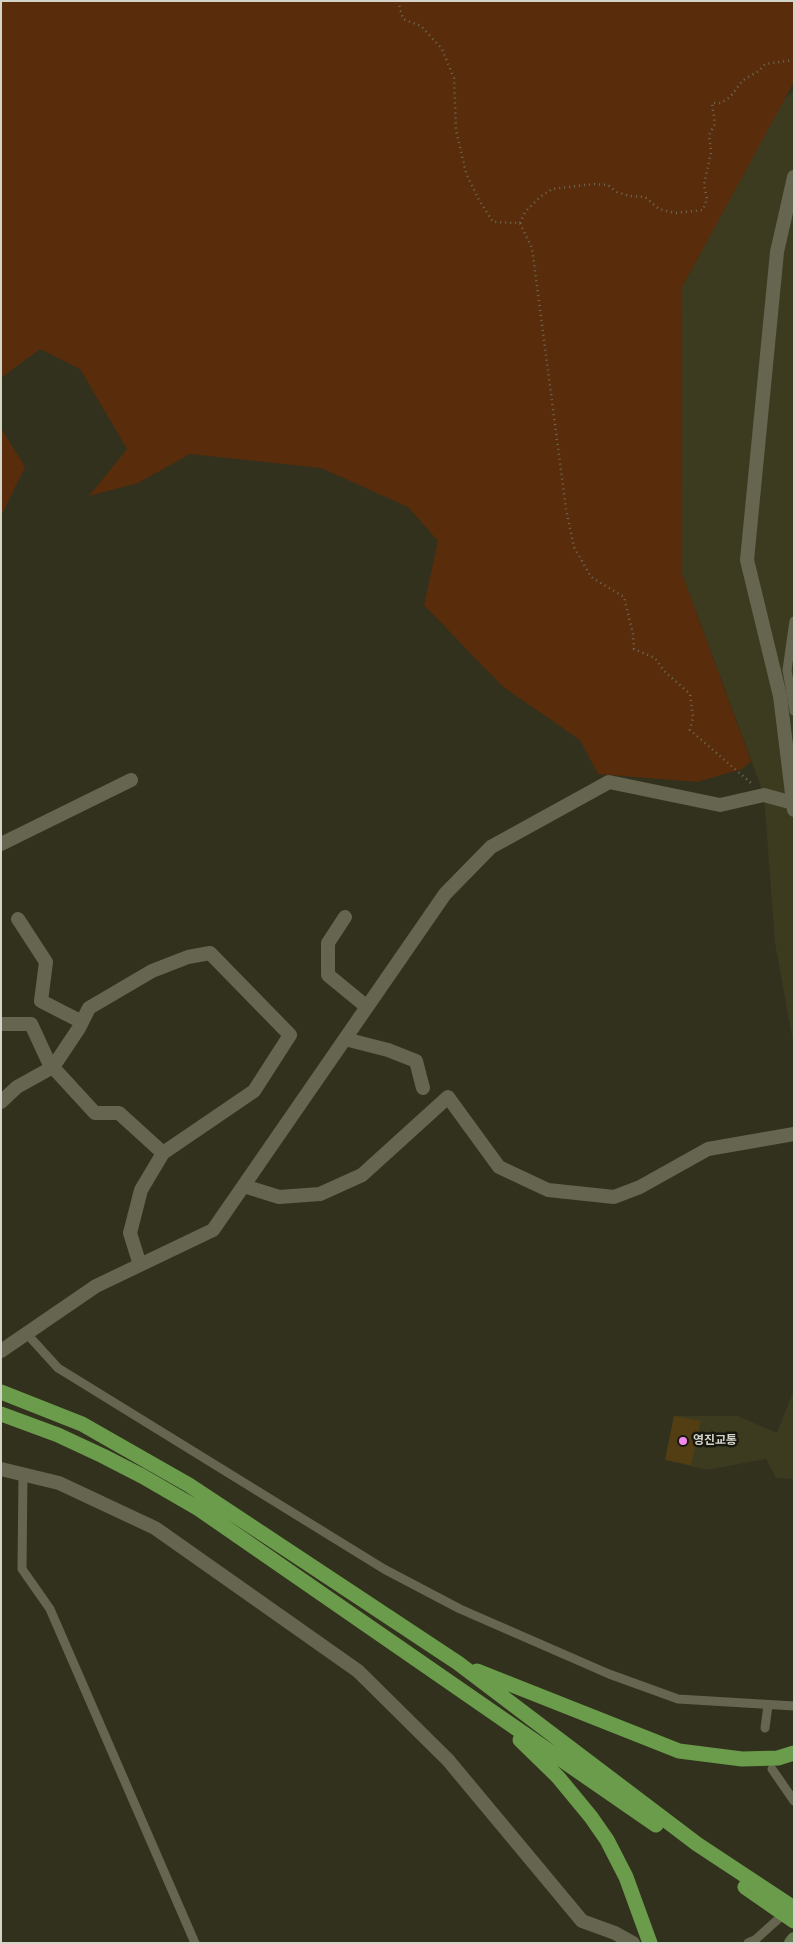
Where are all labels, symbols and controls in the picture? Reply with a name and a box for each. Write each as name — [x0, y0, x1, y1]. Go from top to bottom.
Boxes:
place label: 영진교통 — [693, 1434, 737, 1448]
marker: 영진교통 — [677, 1435, 689, 1447]

